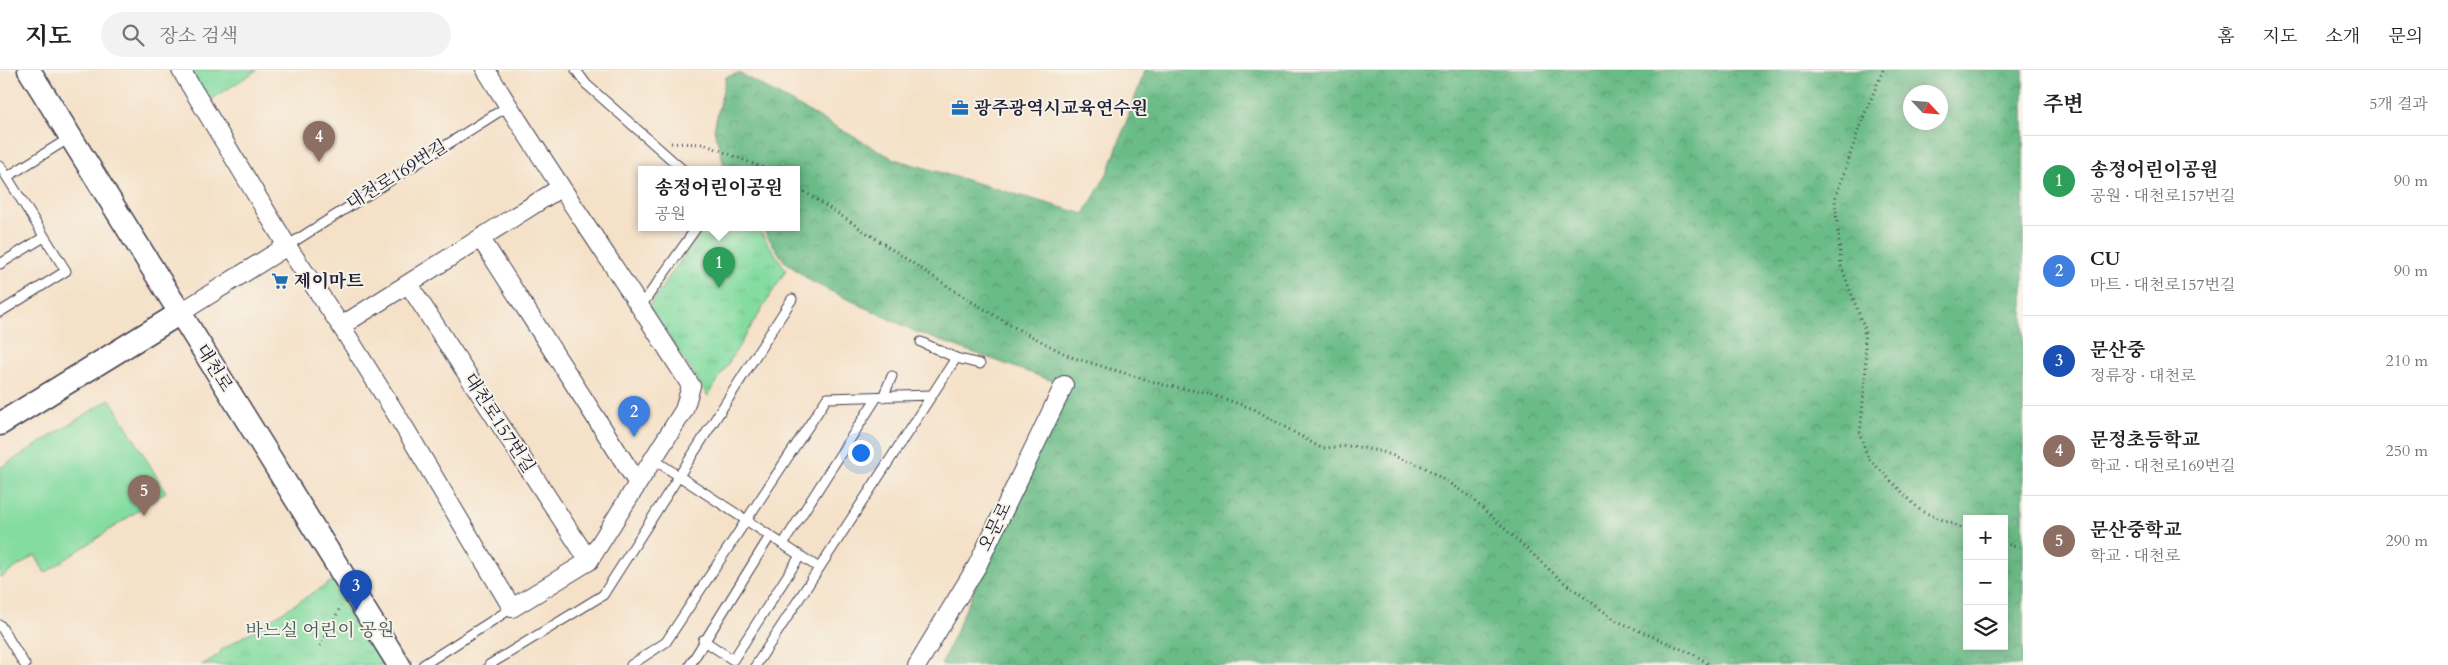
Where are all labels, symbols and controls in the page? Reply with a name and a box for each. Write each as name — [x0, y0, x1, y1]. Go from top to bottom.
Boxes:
search box — [101, 12, 451, 57]
text: 지도 — [25, 20, 71, 53]
icon: search — [119, 21, 147, 49]
text: 장소 검색 — [159, 23, 238, 49]
text: 홈 — [2217, 24, 2235, 49]
text: 지도 — [2263, 24, 2297, 49]
text: 소개 — [2325, 24, 2360, 49]
text: 문의 — [2388, 24, 2423, 49]
north arrow — [1903, 85, 1948, 130]
text: 주변 — [2043, 90, 2084, 119]
text: 5개 결과 — [2369, 93, 2428, 115]
place label: 광주광역시교육연수원 — [974, 96, 1148, 121]
office icon: 광주광역시교육연수원 — [950, 98, 970, 118]
pin: 4 — [303, 121, 335, 162]
street label: 대천로169번길 — [342, 134, 452, 216]
text: 송정어린이공원 — [2090, 157, 2218, 183]
popup — [638, 166, 800, 231]
text: 1 — [2055, 170, 2063, 192]
text: 90 m — [2394, 170, 2428, 192]
text: 송정어린이공원 — [655, 175, 783, 201]
text: 공원 · 대천로157번길 — [2090, 185, 2235, 207]
text: 공원 — [655, 203, 686, 225]
text: CU — [2090, 246, 2120, 272]
pin: 1 — [703, 247, 735, 288]
text: 2 — [2055, 260, 2063, 282]
text: 90 m — [2394, 260, 2428, 282]
place label: 제이마트 — [294, 269, 364, 294]
supermarket icon: 제이마트 — [270, 271, 290, 291]
text: 마트 · 대천로157번길 — [2090, 274, 2235, 296]
text: 문산중 — [2090, 337, 2145, 363]
street label: 대천로 — [190, 339, 238, 397]
text: 3 — [2055, 350, 2063, 372]
text: 210 m — [2386, 350, 2428, 372]
text: 정류장 · 대천로 — [2090, 365, 2195, 387]
street label: 대천로157번길 — [457, 368, 541, 478]
pin: 2 — [618, 396, 650, 437]
text: 문정초등학교 — [2090, 427, 2200, 453]
your location — [848, 440, 874, 466]
text: 4 — [2055, 440, 2063, 462]
text: 250 m — [2386, 440, 2428, 462]
text: 학교 · 대천로169번길 — [2090, 455, 2235, 477]
pin: 5 — [128, 475, 160, 516]
street label: 오문로 — [972, 498, 1018, 556]
map controls — [1963, 515, 2008, 650]
button: + — [1963, 515, 2008, 560]
text: 문산중학교 — [2090, 517, 2182, 543]
text: 5 — [2055, 530, 2063, 552]
text: 290 m — [2386, 530, 2428, 552]
text: 학교 · 대천로 — [2090, 545, 2180, 567]
button: − — [1963, 560, 2008, 605]
pin: 3 — [340, 570, 372, 611]
button: layers — [1963, 605, 2008, 650]
park label: 바느실 어린이 공원 — [246, 618, 394, 643]

